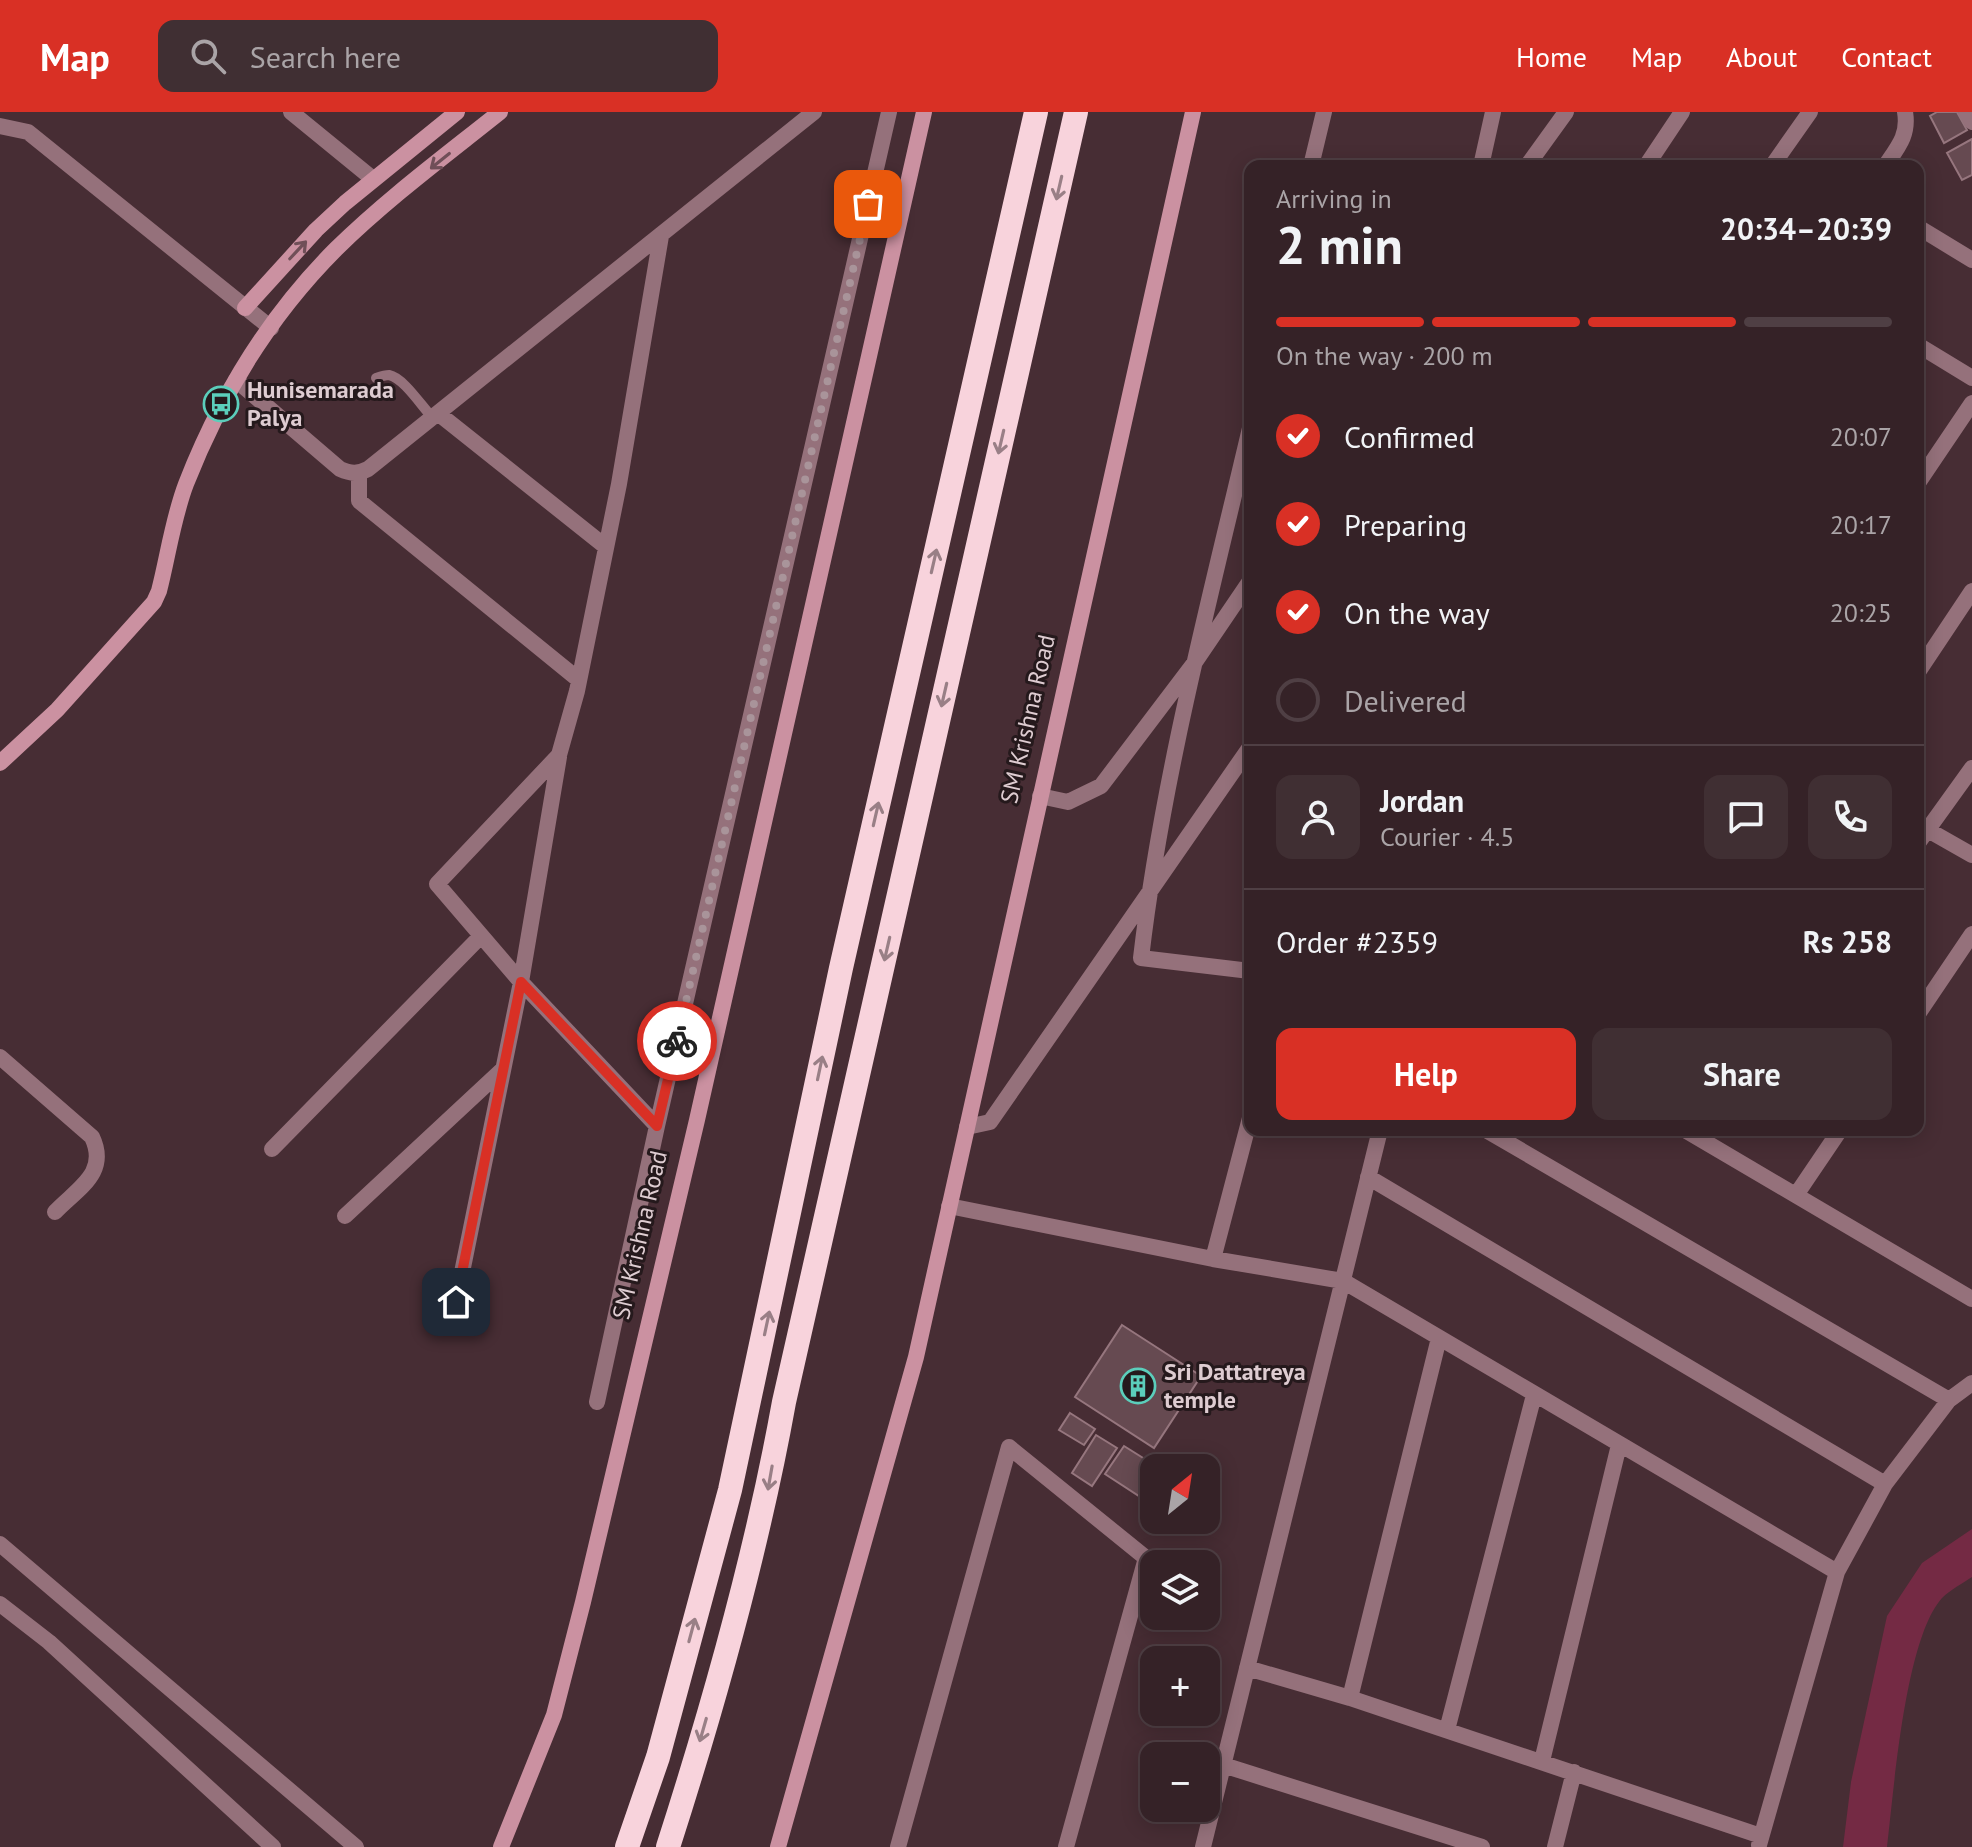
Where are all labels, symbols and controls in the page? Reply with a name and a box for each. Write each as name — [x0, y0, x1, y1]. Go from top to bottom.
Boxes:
search box — [158, 20, 718, 92]
text: Map — [40, 32, 110, 81]
icon: search — [186, 34, 230, 78]
text: Search here — [250, 37, 401, 76]
text: Home — [1516, 38, 1587, 75]
text: Map — [1631, 38, 1682, 75]
text: About — [1726, 38, 1797, 75]
text: Contact — [1841, 38, 1932, 75]
one-way arrow — [429, 151, 450, 169]
pin — [834, 170, 902, 238]
one-way arrow — [1050, 175, 1065, 200]
icon: bag — [846, 182, 890, 226]
text: Arriving in — [1276, 182, 1392, 215]
text: 20:34–20:39 — [1720, 209, 1892, 248]
text: 2 min — [1276, 211, 1403, 278]
one-way arrow — [288, 240, 307, 260]
text: On the way · 200 m — [1276, 339, 1493, 372]
place label: Hunisemarada Palya — [247, 374, 394, 433]
bus stop icon: Hunisemarada Palya — [202, 385, 240, 423]
icon: check — [1276, 414, 1320, 458]
text: Confirmed — [1344, 417, 1475, 456]
text: 20:07 — [1830, 420, 1892, 453]
one-way arrow — [993, 428, 1008, 454]
icon: check — [1276, 502, 1320, 546]
text: Preparing — [1344, 505, 1467, 544]
text: 20:17 — [1830, 508, 1892, 541]
one-way arrow — [927, 549, 942, 574]
icon: check — [1276, 590, 1320, 634]
text: On the way — [1344, 593, 1490, 632]
text: 20:25 — [1830, 596, 1892, 629]
street label: SM Krishna Road — [993, 632, 1062, 806]
text: Delivered — [1344, 681, 1467, 720]
one-way arrow — [936, 682, 951, 708]
button: person — [1276, 775, 1360, 859]
button: chat — [1704, 775, 1788, 859]
button: phone — [1808, 775, 1892, 859]
text: Jordan — [1380, 781, 1464, 820]
one-way arrow — [869, 802, 884, 828]
text: Courier · 4.5 — [1380, 820, 1514, 853]
text: Order #2359 — [1276, 922, 1438, 961]
text: Rs 258 — [1803, 922, 1892, 961]
one-way arrow — [878, 936, 893, 961]
courier — [637, 1001, 717, 1081]
icon: bike — [655, 1019, 699, 1063]
button: Help — [1276, 1028, 1576, 1120]
button: Share — [1592, 1028, 1892, 1120]
one-way arrow — [813, 1056, 828, 1082]
street label: SM Krishna Road — [605, 1148, 674, 1322]
pin — [422, 1268, 490, 1336]
icon: home — [434, 1280, 478, 1324]
one-way arrow — [760, 1310, 775, 1336]
place label: Sri Dattatreya temple — [1164, 1356, 1306, 1415]
building icon: Sri Dattatreya temple — [1119, 1367, 1157, 1405]
north arrow — [1140, 1454, 1220, 1534]
map controls — [1140, 1454, 1220, 1822]
one-way arrow — [762, 1465, 777, 1491]
button: layers — [1140, 1550, 1220, 1630]
one-way arrow — [686, 1617, 701, 1643]
button: + — [1140, 1646, 1220, 1726]
one-way arrow — [695, 1716, 710, 1742]
button: − — [1140, 1742, 1220, 1822]

